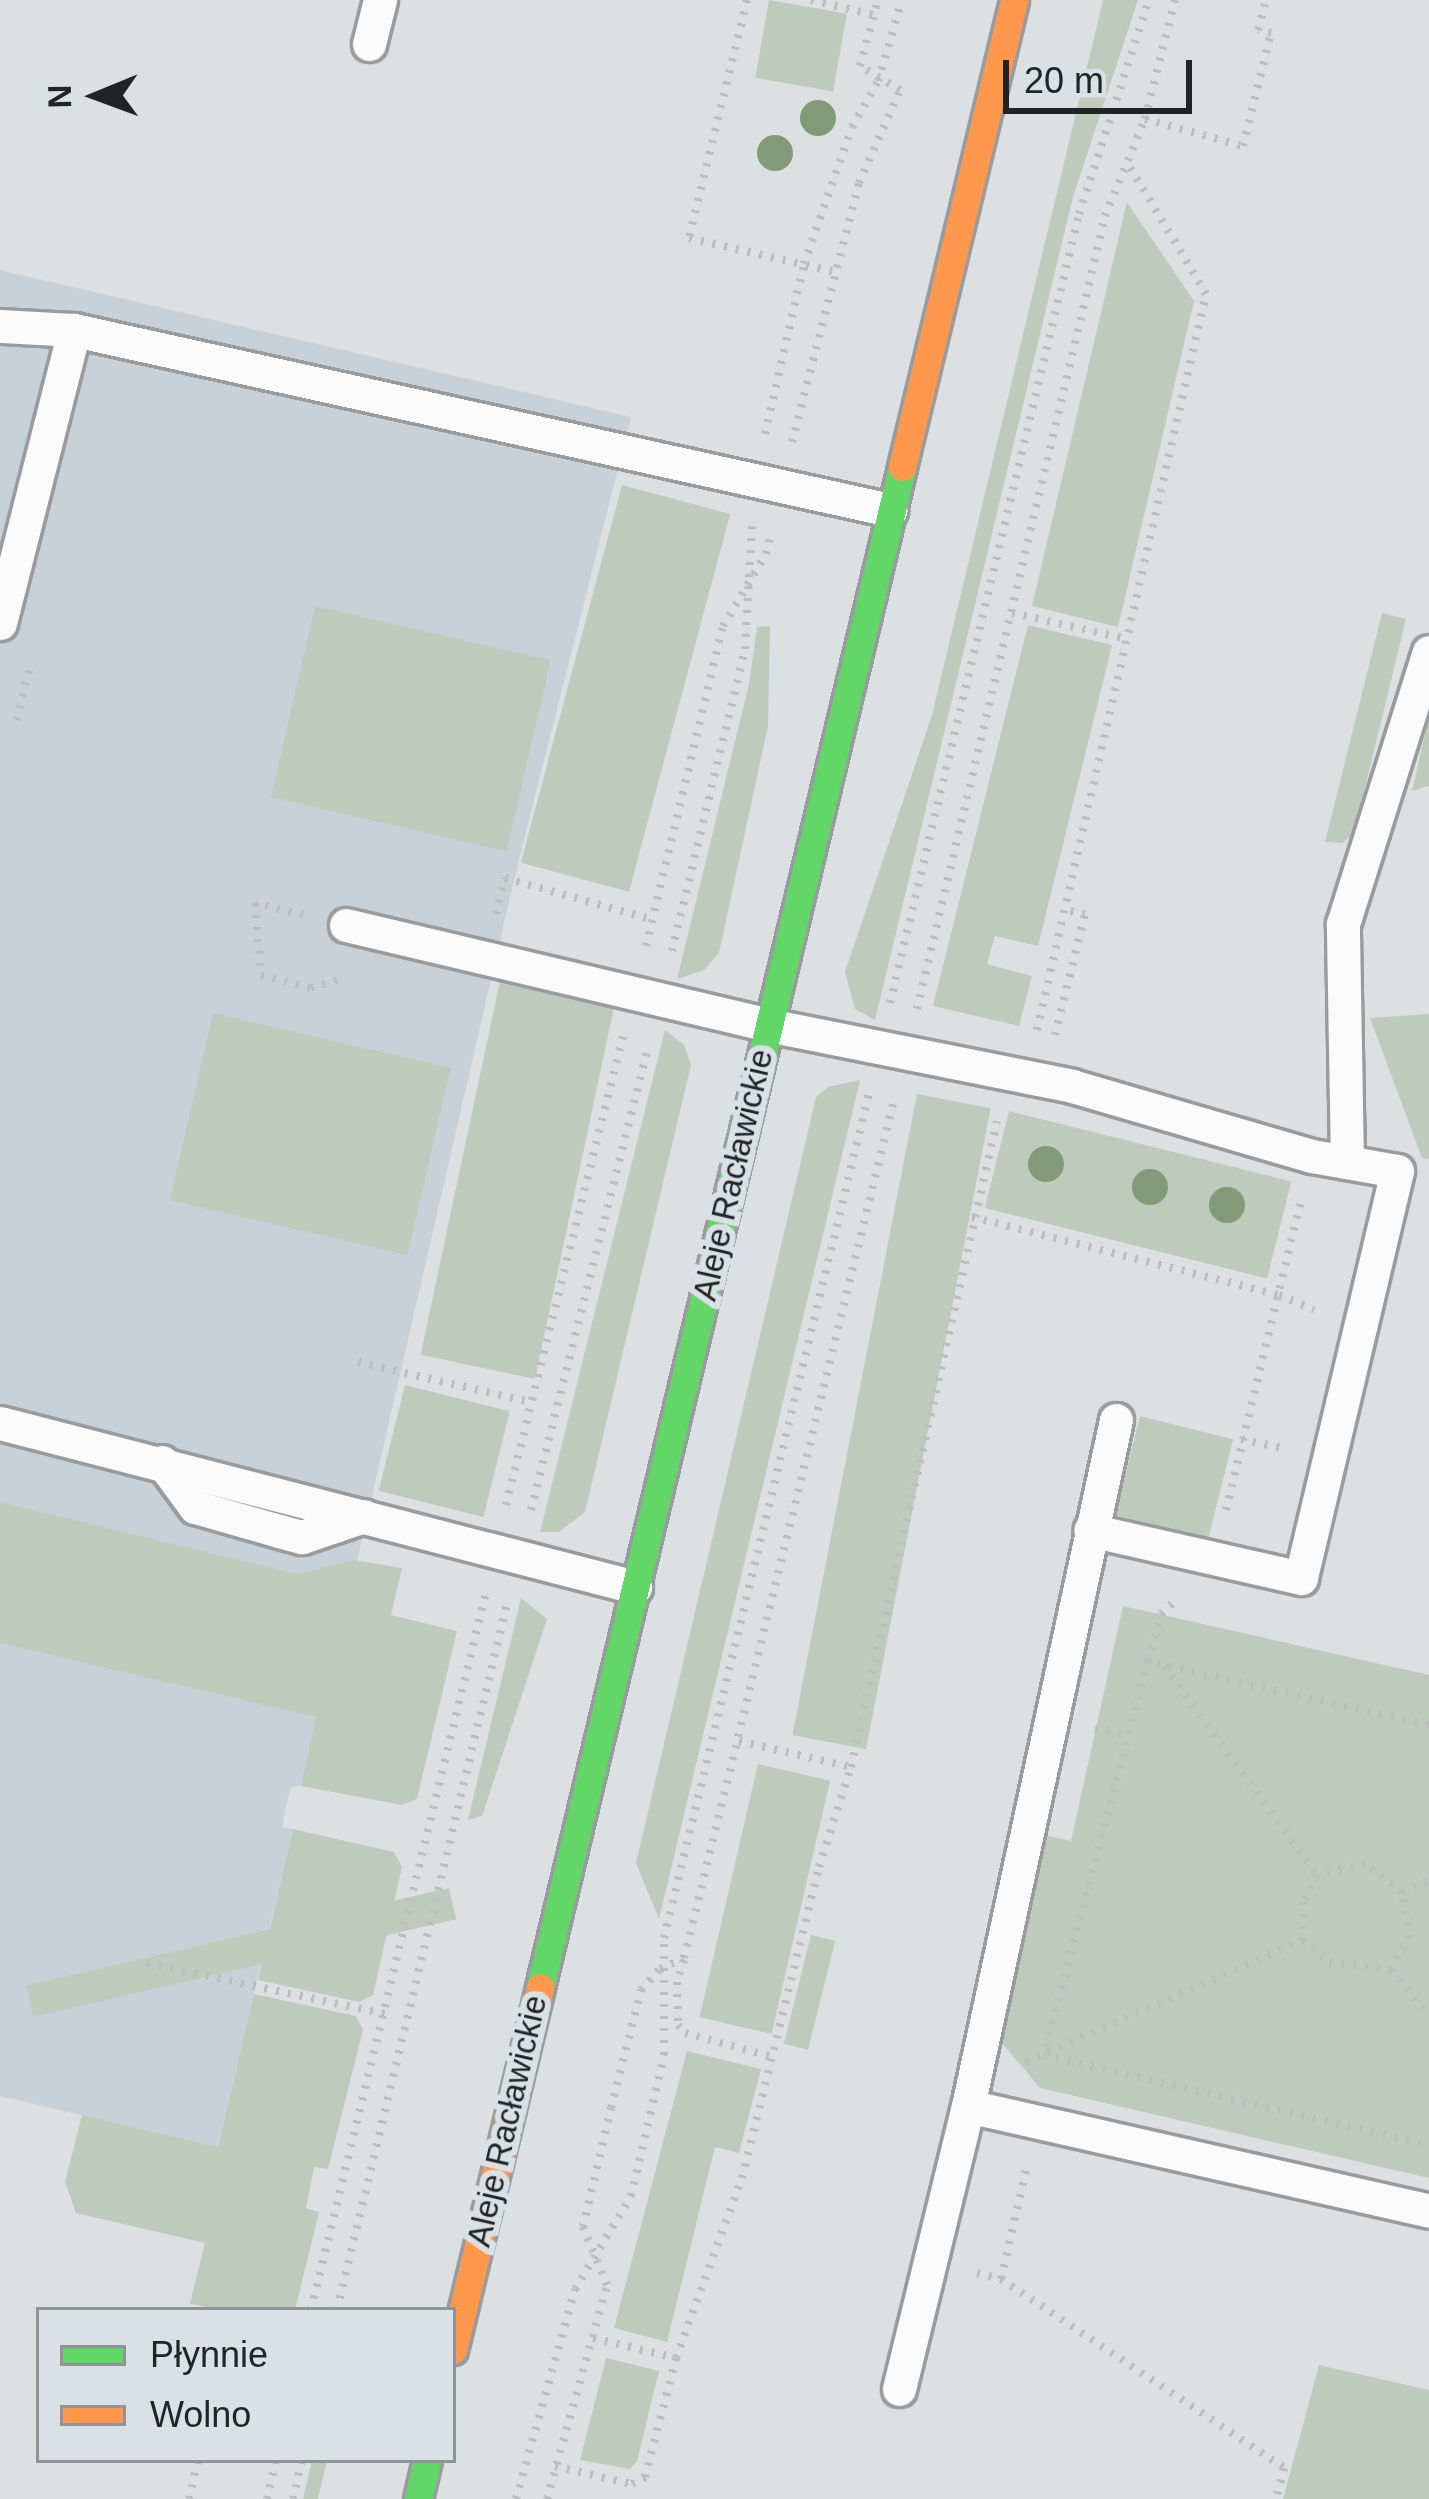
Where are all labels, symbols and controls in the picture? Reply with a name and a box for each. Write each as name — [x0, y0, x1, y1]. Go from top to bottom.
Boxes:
north arrow — [36, 36, 156, 156]
scale bar — [1009, 36, 1198, 110]
text: 20 m — [1024, 60, 1104, 101]
text: N — [41, 84, 78, 109]
street label: Aleje Racławickie — [685, 1045, 781, 1305]
street label: Aleje Racławickie — [459, 1991, 555, 2251]
legend — [36, 2307, 456, 2463]
text: Płynnie — [150, 2334, 268, 2375]
text: Wolno — [150, 2394, 251, 2435]

